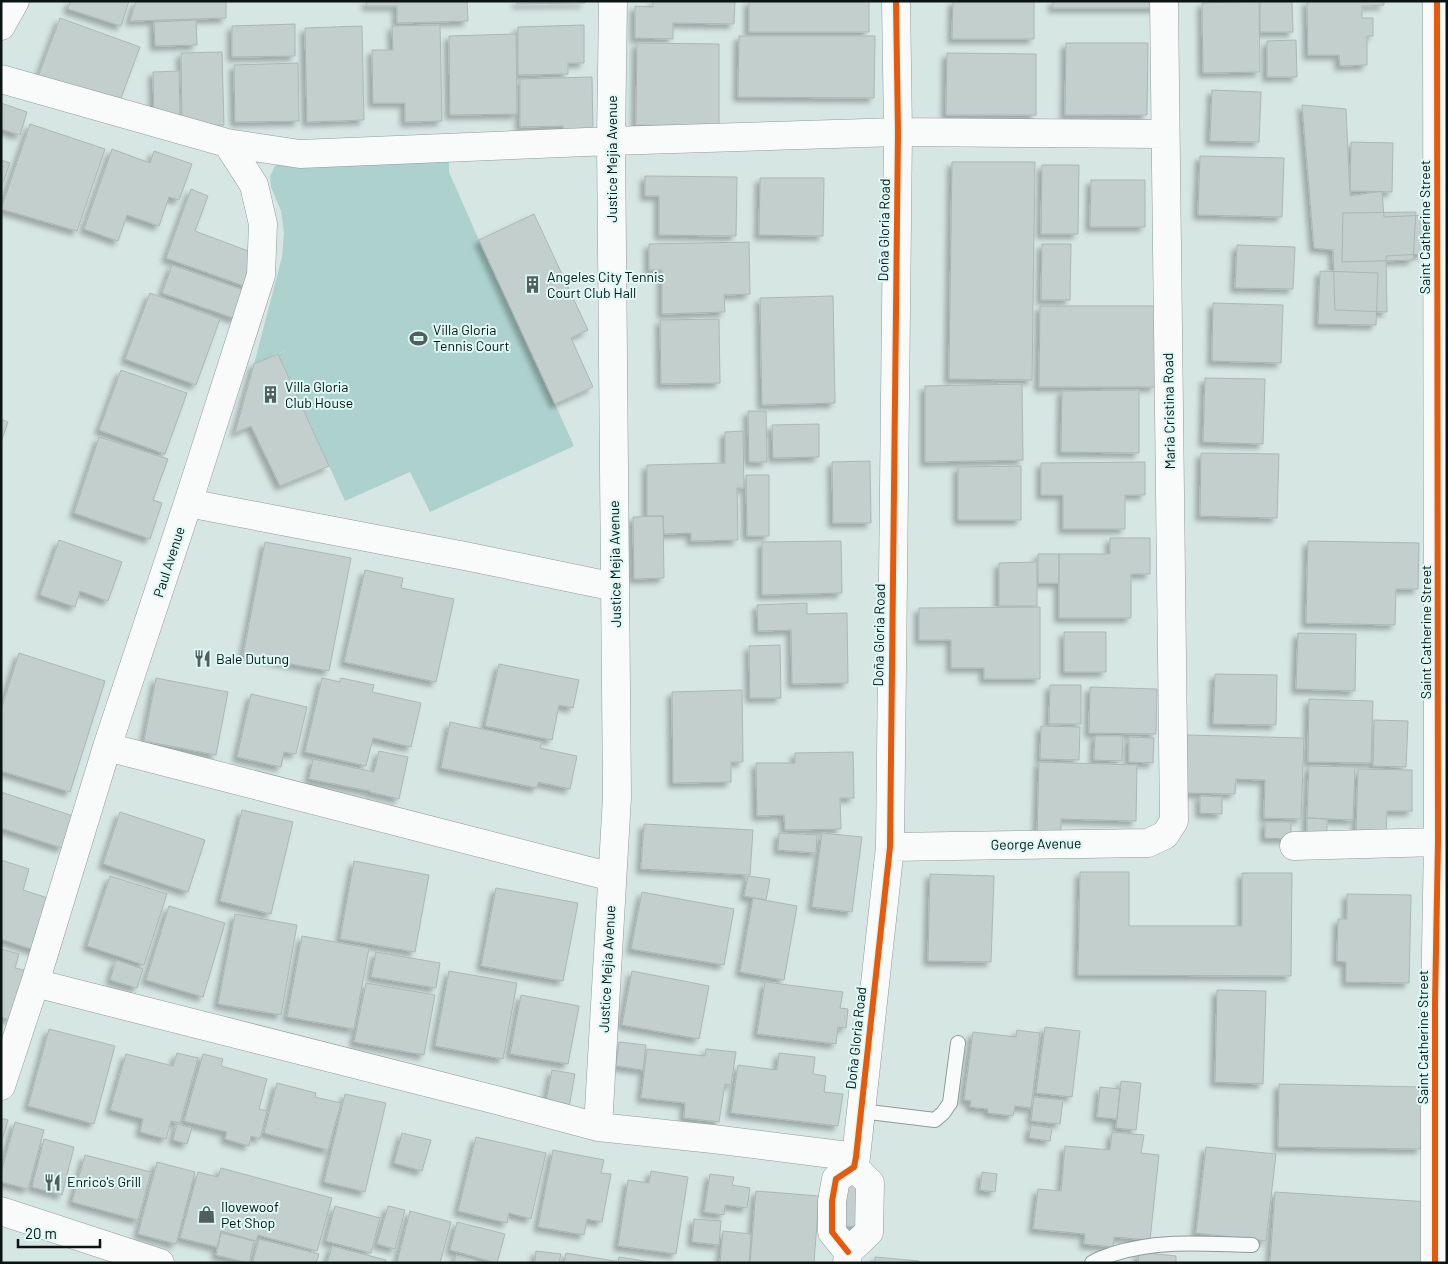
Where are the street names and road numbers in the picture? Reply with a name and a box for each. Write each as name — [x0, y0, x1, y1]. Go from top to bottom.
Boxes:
street label: Justice Mejia Avenue — [603, 95, 620, 223]
street label: Saint Catherine Street — [1416, 160, 1433, 294]
street label: Doña Gloria Road — [874, 178, 893, 282]
street label: Maria Cristina Road — [1159, 352, 1178, 470]
street label: Justice Mejia Avenue — [605, 500, 624, 628]
street label: Paul Avenue — [149, 524, 188, 599]
street label: Saint Catherine Street — [1417, 565, 1434, 699]
street label: Doña Gloria Road — [869, 583, 888, 687]
street label: George Avenue — [990, 834, 1082, 853]
street label: Justice Mejia Avenue — [595, 905, 618, 1033]
street label: Saint Catherine Street — [1414, 970, 1431, 1104]
street label: Doña Gloria Road — [842, 986, 869, 1090]

